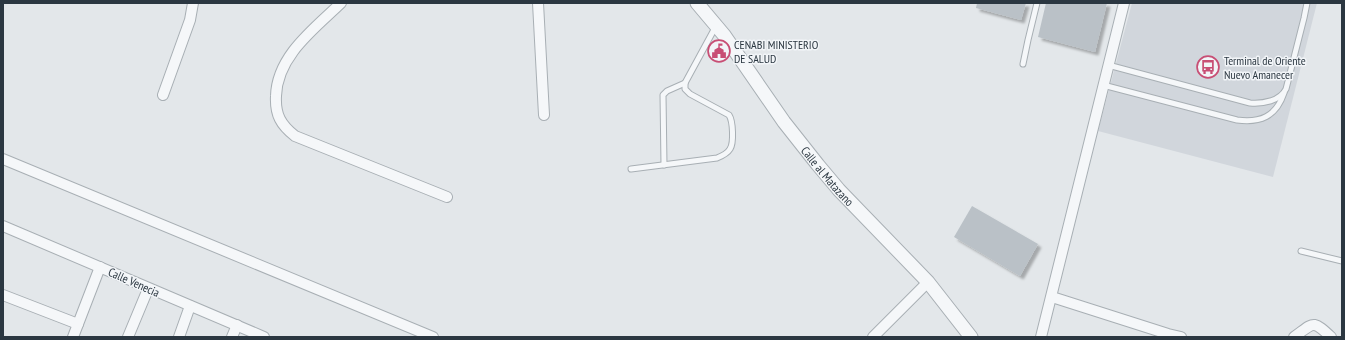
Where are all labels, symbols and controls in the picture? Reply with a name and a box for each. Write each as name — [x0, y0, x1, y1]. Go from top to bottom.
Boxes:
place label: CENABI MINISTERIO DE SALUD — [734, 37, 819, 66]
public building icon: CENABI MINISTERIO DE SALUD — [706, 38, 732, 64]
place label: Terminal de Oriente Nuevo Amanecer — [1224, 53, 1306, 82]
bus stop icon: Terminal de Oriente Nuevo Amanecer — [1195, 54, 1221, 80]
street label: Calle al Matazano — [798, 143, 857, 209]
street label: Calle Venecia — [106, 264, 162, 300]

